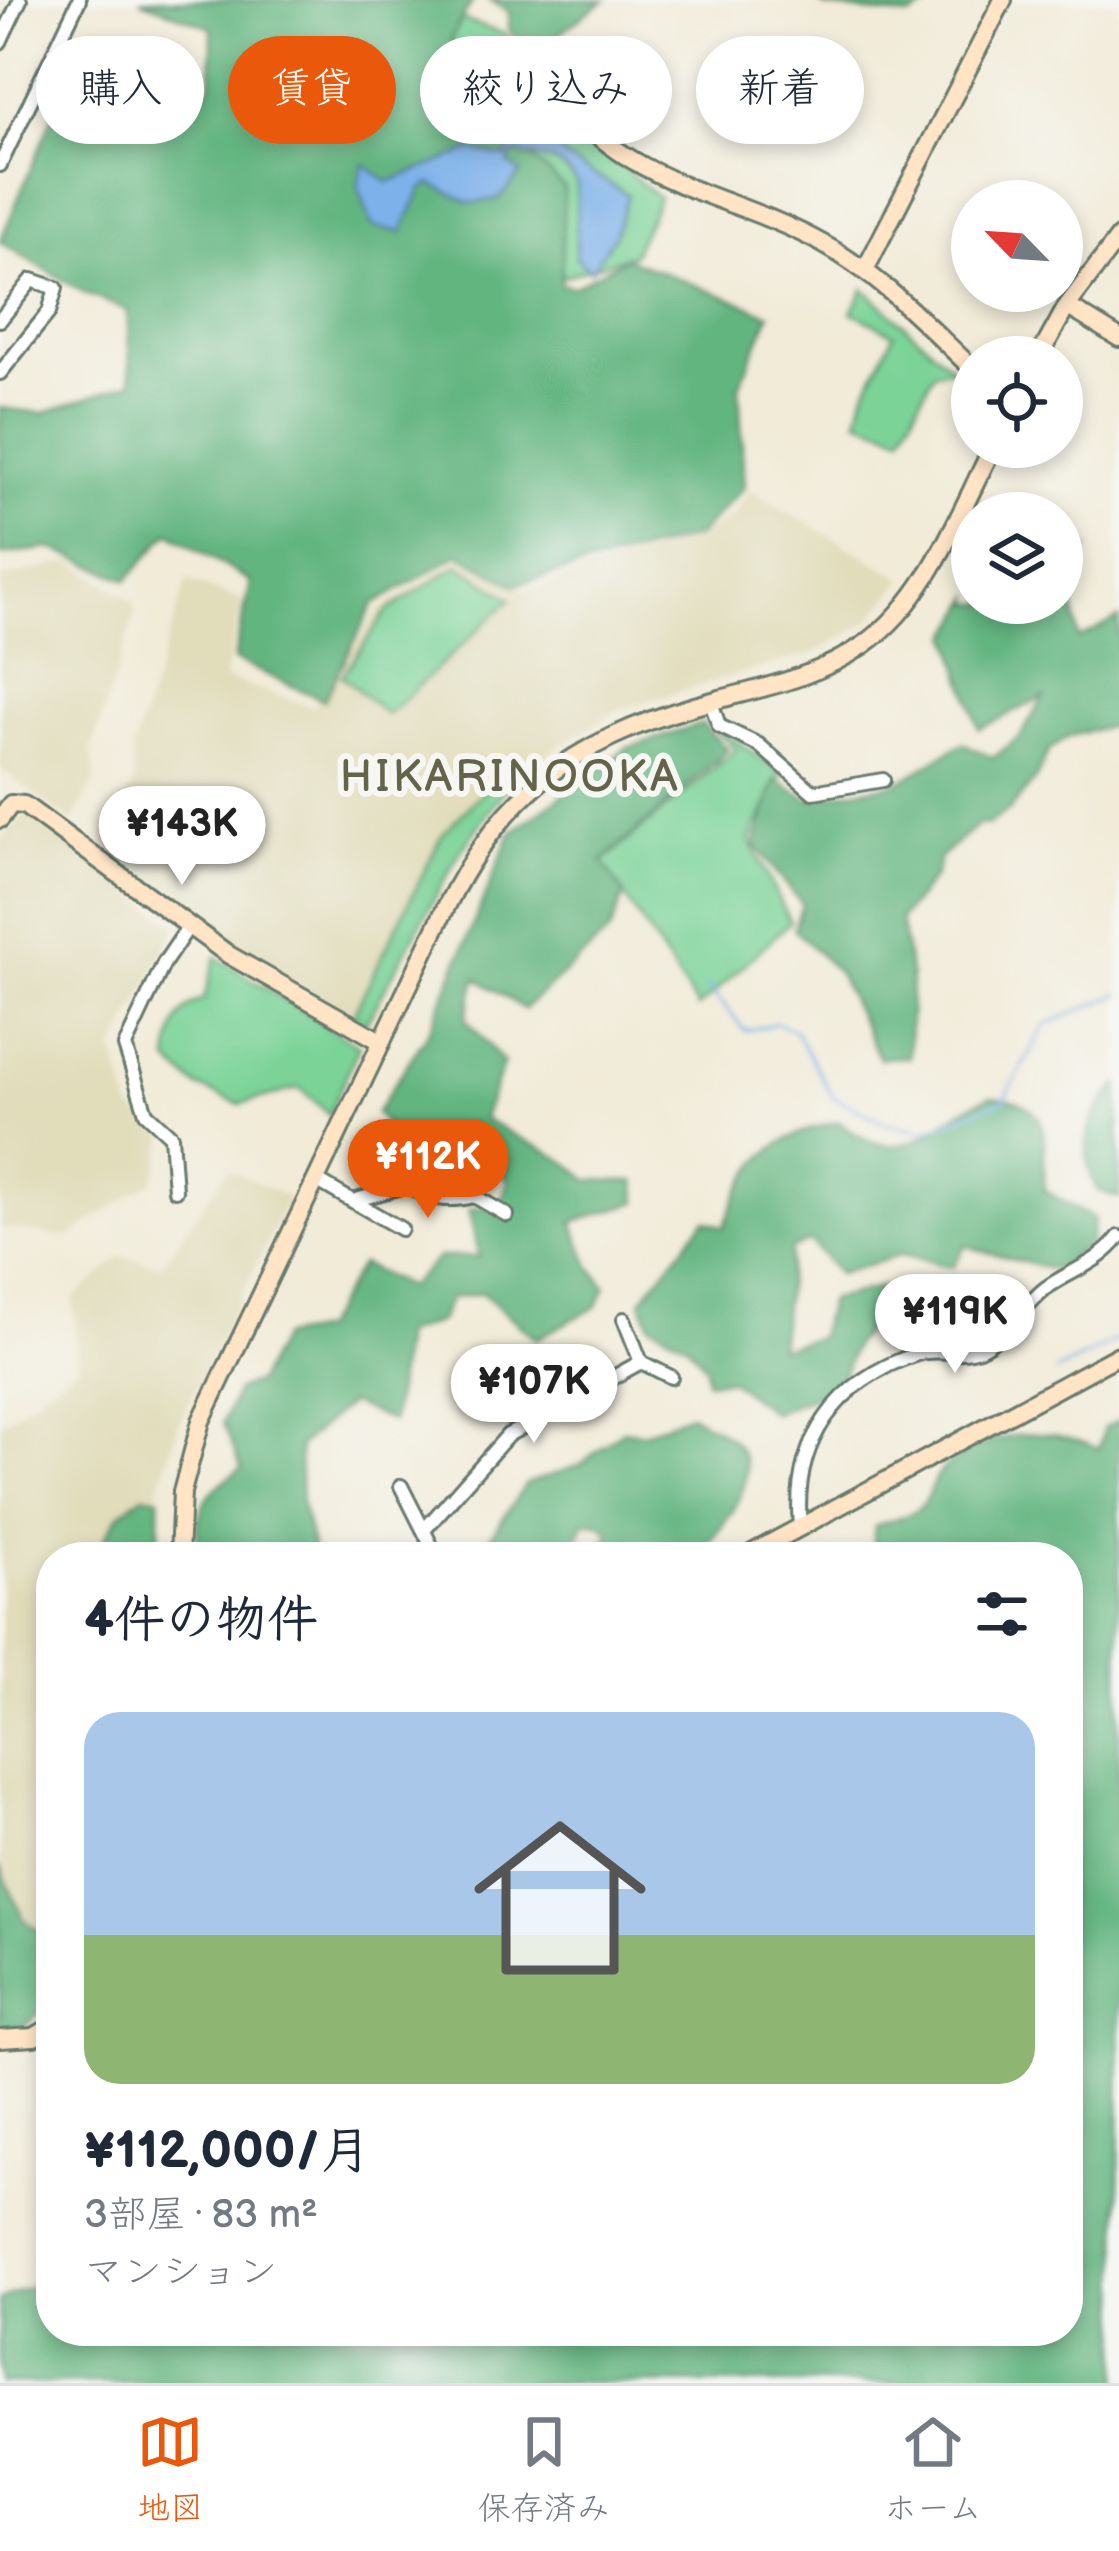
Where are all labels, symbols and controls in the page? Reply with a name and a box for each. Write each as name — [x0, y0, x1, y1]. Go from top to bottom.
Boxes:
chip: 購入 — [36, 36, 204, 144]
chip: 賃貸 — [228, 36, 396, 144]
chip: 絞り込み — [420, 36, 672, 144]
chip: 新着 — [696, 36, 864, 144]
north arrow — [951, 180, 1083, 312]
map controls — [951, 180, 1083, 624]
button: locate — [951, 336, 1083, 468]
button: layers — [951, 492, 1083, 624]
district label: HIKARINOOKA — [340, 750, 680, 805]
pin: ¥143K — [98, 786, 266, 888]
text: ¥143K — [126, 801, 238, 848]
pin: ¥112K — [344, 1119, 512, 1221]
text: ¥112K — [375, 1134, 481, 1181]
pin: ¥119K — [871, 1274, 1039, 1376]
text: ¥119K — [902, 1289, 1008, 1336]
pin: ¥107K — [450, 1344, 618, 1446]
text: ¥107K — [478, 1359, 590, 1406]
icon: filters — [969, 1581, 1035, 1647]
text: 4件の物件 — [84, 1590, 318, 1651]
icon: home — [452, 1790, 668, 2006]
text: ¥112,000/月 — [84, 2121, 371, 2182]
text: 3部屋 · 83 m² — [84, 2192, 318, 2239]
text: マンション — [84, 2249, 277, 2296]
tab: 地図 — [137, 2409, 203, 2529]
tab: 保存済み — [478, 2409, 610, 2529]
tab: ホーム — [884, 2409, 982, 2529]

